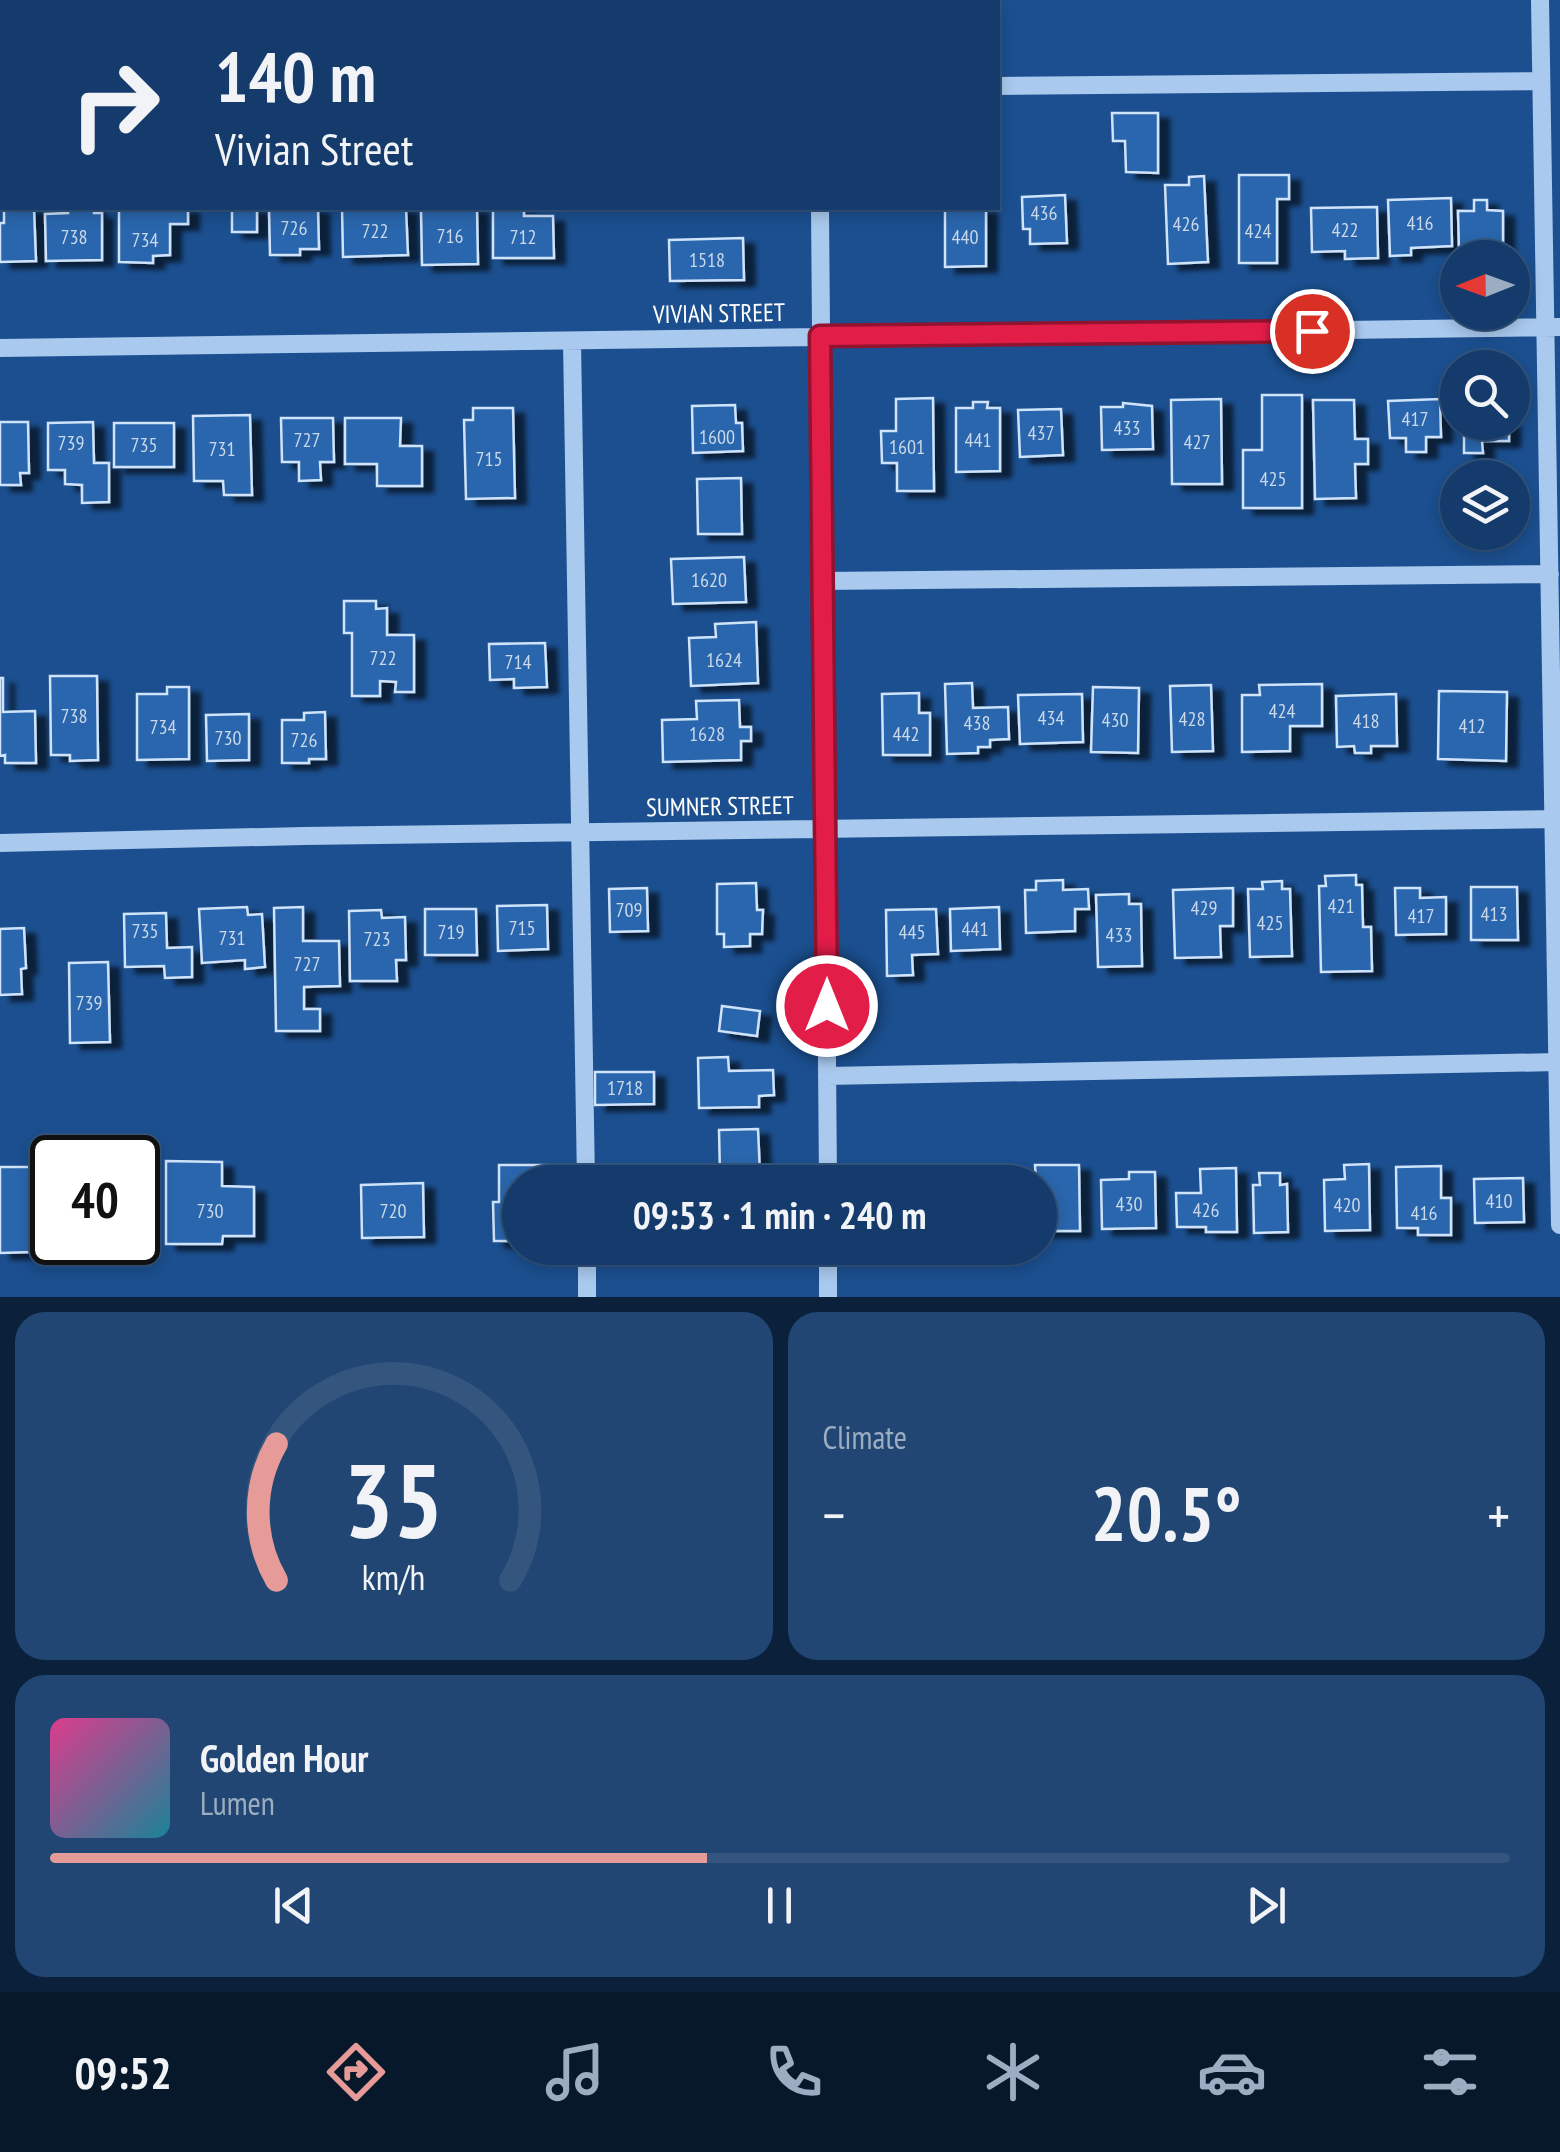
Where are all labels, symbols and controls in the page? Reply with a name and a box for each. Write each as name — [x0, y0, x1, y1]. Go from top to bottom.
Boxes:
text: 140 m — [215, 31, 376, 121]
icon: right — [50, 40, 180, 170]
text: Vivian Street — [215, 119, 413, 177]
house number: 436 — [1031, 200, 1058, 226]
house number: 416 — [1407, 210, 1434, 236]
house number: 426 — [1173, 211, 1200, 237]
house number: 726 — [281, 215, 308, 241]
house number: 422 — [1332, 217, 1359, 243]
house number: 722 — [362, 218, 389, 244]
house number: 424 — [1245, 218, 1272, 244]
house number: 716 — [437, 223, 464, 249]
house number: 738 — [61, 224, 88, 250]
house number: 712 — [510, 224, 537, 250]
house number: 440 — [952, 224, 979, 250]
house number: 734 — [132, 227, 159, 253]
north arrow — [1440, 240, 1530, 330]
map controls — [1440, 240, 1530, 550]
house number: 1518 — [689, 247, 725, 273]
pin — [1270, 289, 1355, 374]
street label: VIVIAN STREET — [652, 296, 785, 330]
icon: arrive — [1285, 304, 1340, 359]
button: search — [1440, 350, 1530, 440]
house number: 417 — [1402, 406, 1429, 432]
house number: 433 — [1114, 415, 1141, 441]
house number: 437 — [1028, 420, 1055, 446]
house number: 1600 — [699, 424, 735, 450]
house number: 727 — [294, 427, 321, 453]
house number: 441 — [965, 427, 992, 453]
house number: 427 — [1184, 429, 1211, 455]
house number: 739 — [58, 430, 85, 456]
house number: 735 — [131, 432, 158, 458]
house number: 1601 — [889, 434, 925, 460]
house number: 731 — [209, 436, 236, 462]
house number: 715 — [476, 446, 503, 472]
button: layers — [1440, 460, 1530, 550]
house number: 425 — [1260, 466, 1287, 492]
house number: 1620 — [691, 567, 727, 593]
house number: 722 — [370, 645, 397, 671]
house number: 1624 — [706, 647, 742, 673]
house number: 714 — [505, 649, 532, 675]
house number: 424 — [1269, 698, 1296, 724]
house number: 738 — [61, 703, 88, 729]
house number: 434 — [1038, 705, 1065, 731]
house number: 428 — [1179, 706, 1206, 732]
house number: 430 — [1102, 707, 1129, 733]
house number: 418 — [1353, 708, 1380, 734]
house number: 438 — [964, 710, 991, 736]
house number: 412 — [1459, 713, 1486, 739]
house number: 734 — [150, 714, 177, 740]
house number: 1628 — [689, 721, 725, 747]
house number: 442 — [893, 721, 920, 747]
house number: 730 — [215, 725, 242, 751]
house number: 726 — [291, 727, 318, 753]
street label: SUMNER STREET — [646, 789, 794, 823]
house number: 421 — [1328, 893, 1355, 919]
house number: 429 — [1191, 895, 1218, 921]
house number: 709 — [616, 897, 643, 923]
house number: 413 — [1481, 901, 1508, 927]
house number: 417 — [1408, 903, 1435, 929]
house number: 425 — [1257, 910, 1284, 936]
house number: 715 — [509, 915, 536, 941]
house number: 441 — [962, 916, 989, 942]
house number: 735 — [132, 918, 159, 944]
house number: 719 — [438, 919, 465, 945]
house number: 445 — [899, 919, 926, 945]
house number: 433 — [1106, 922, 1133, 948]
house number: 731 — [219, 925, 246, 951]
house number: 723 — [364, 926, 391, 952]
house number: 727 — [294, 951, 321, 977]
position arrow — [775, 954, 879, 1058]
house number: 739 — [76, 990, 103, 1016]
house number: 1718 — [607, 1075, 643, 1101]
speed limit sign: 40 — [30, 1135, 160, 1265]
house number: 410 — [1486, 1188, 1513, 1214]
text: 09:53 · 1 min · 240 m — [633, 1190, 926, 1239]
house number: 430 — [1116, 1191, 1143, 1217]
house number: 420 — [1334, 1192, 1361, 1218]
house number: 426 — [1193, 1197, 1220, 1223]
house number: 730 — [197, 1198, 224, 1224]
house number: 720 — [380, 1198, 407, 1224]
house number: 416 — [1411, 1200, 1438, 1226]
text: Climate — [823, 1416, 907, 1458]
text: 35 — [344, 1432, 443, 1567]
text: 20.5° — [1091, 1465, 1242, 1562]
text: − — [823, 1479, 845, 1550]
text: + — [1487, 1479, 1510, 1550]
text: km/h — [362, 1554, 425, 1600]
text: Golden Hour — [200, 1733, 369, 1782]
text: Lumen — [200, 1782, 275, 1824]
icon: previous — [266, 1878, 321, 1933]
icon: pause — [752, 1878, 807, 1933]
icon: next — [1239, 1878, 1294, 1933]
icon: directions — [321, 2037, 391, 2107]
icon: music — [540, 2037, 610, 2107]
icon: phone — [759, 2037, 829, 2107]
icon: climate — [978, 2037, 1048, 2107]
icon: car — [1197, 2037, 1267, 2107]
icon: filters — [1415, 2037, 1485, 2107]
text: 09:52 — [74, 2043, 172, 2101]

